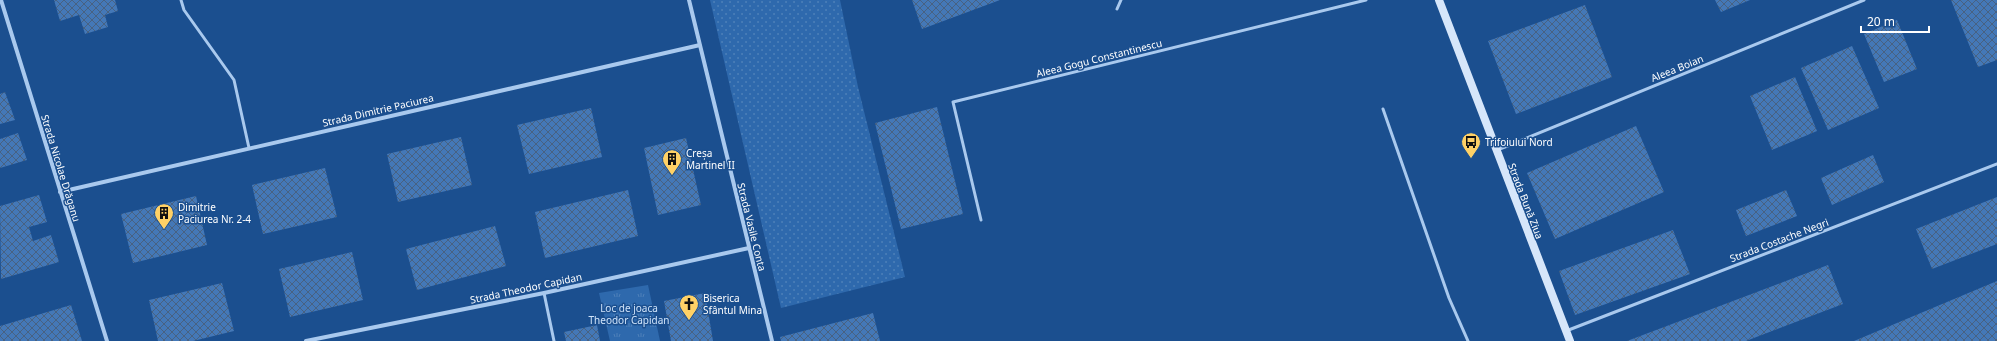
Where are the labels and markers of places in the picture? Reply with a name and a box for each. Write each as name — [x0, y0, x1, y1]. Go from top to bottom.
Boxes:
bus stop icon: Trifoiului Nord — [1460, 131, 1482, 159]
place label: Trifoiului Nord — [1485, 135, 1553, 149]
place label: Creșa Martinel II — [686, 146, 735, 172]
building icon: Creșa Martinel II — [661, 148, 683, 176]
place label: Dimitrie Paciurea Nr. 2-4 — [178, 200, 251, 226]
building icon: Dimitrie Paciurea Nr. 2-4 — [153, 202, 175, 230]
place label: Biserica Sfântul Mina — [703, 291, 762, 317]
church icon: Biserica Sfântul Mina — [678, 293, 700, 321]

